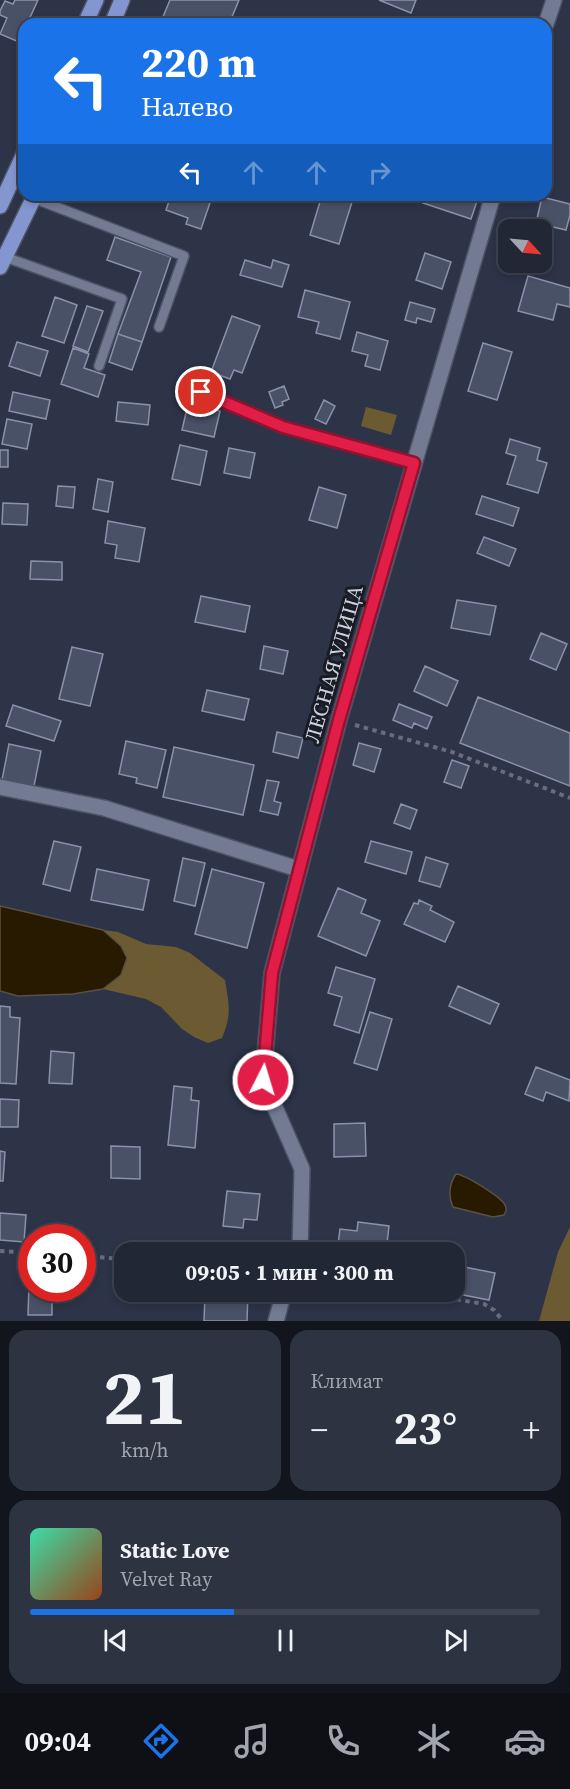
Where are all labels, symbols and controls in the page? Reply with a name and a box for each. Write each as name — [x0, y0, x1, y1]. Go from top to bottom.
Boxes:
text: 220 m — [141, 33, 256, 91]
icon: left — [42, 42, 120, 120]
text: Налево — [141, 88, 233, 125]
icon: left — [174, 156, 207, 189]
icon: ahead — [237, 156, 270, 189]
icon: ahead — [300, 156, 333, 189]
icon: right — [363, 156, 396, 189]
north arrow — [498, 219, 552, 273]
map controls — [498, 219, 552, 273]
pin — [175, 366, 226, 417]
icon: arrive — [184, 375, 217, 408]
street label: ЛЕСНАЯ УЛИЦА — [297, 581, 370, 746]
position arrow — [231, 1048, 295, 1112]
speed limit sign: 30 — [18, 1224, 96, 1302]
text: 09:05 · 1 мин · 300 m — [185, 1257, 394, 1287]
text: 21 — [102, 1343, 187, 1450]
text: Климат — [311, 1367, 383, 1395]
text: 23° — [393, 1397, 457, 1459]
text: − — [311, 1407, 328, 1452]
text: + — [522, 1407, 540, 1452]
text: km/h — [121, 1436, 169, 1464]
text: Static Love — [120, 1535, 230, 1565]
text: Velvet Ray — [120, 1565, 212, 1593]
icon: previous — [99, 1624, 132, 1657]
icon: pause — [269, 1624, 302, 1657]
icon: next — [439, 1624, 472, 1657]
icon: directions — [140, 1720, 182, 1762]
icon: music — [231, 1720, 273, 1762]
icon: phone — [322, 1720, 364, 1762]
icon: climate — [413, 1720, 455, 1762]
icon: car — [504, 1720, 546, 1762]
text: 09:04 — [24, 1723, 91, 1760]

